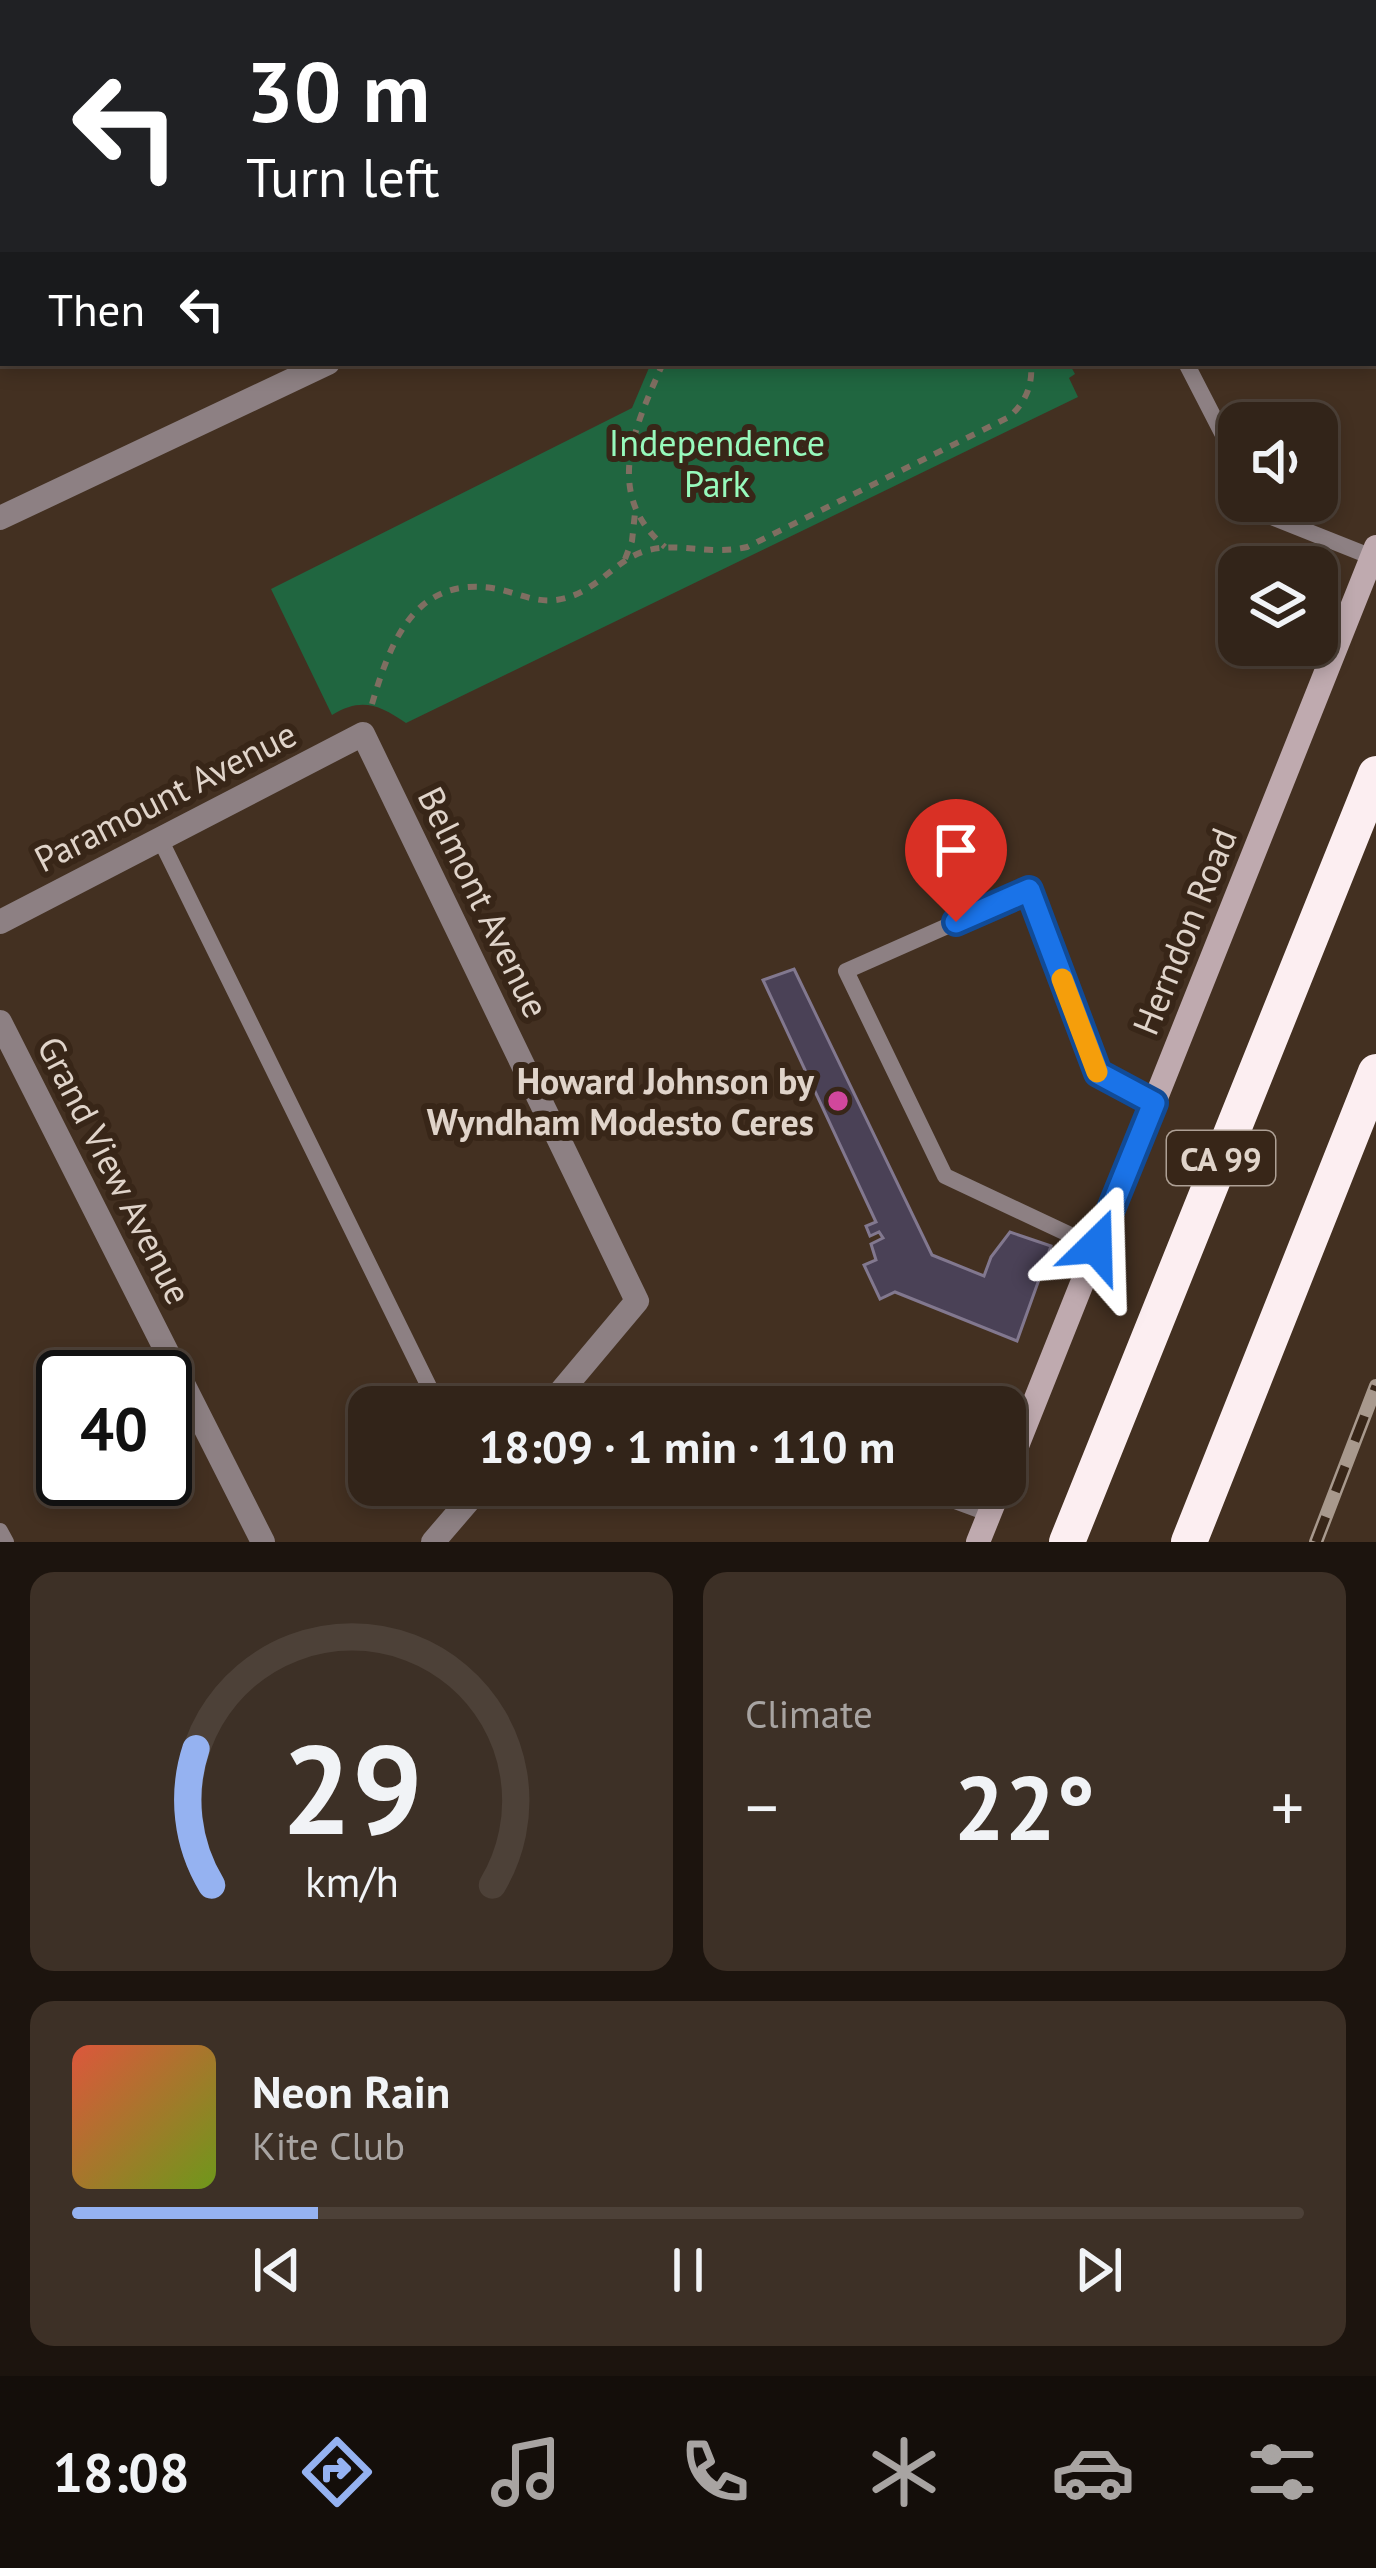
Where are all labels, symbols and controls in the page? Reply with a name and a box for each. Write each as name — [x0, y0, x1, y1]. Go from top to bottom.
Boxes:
text: 30 m — [246, 36, 430, 145]
icon: left — [48, 48, 204, 204]
text: Turn left — [246, 142, 440, 212]
icon: left — [169, 276, 235, 342]
text: Then — [48, 280, 145, 338]
map controls — [1218, 402, 1338, 666]
button: sound — [1218, 402, 1338, 522]
park label: Independence Park — [609, 419, 825, 507]
button: layers — [1218, 546, 1338, 666]
street label: Paramount Avenue — [26, 710, 304, 882]
street label: Belmont Avenue — [408, 779, 560, 1025]
pin — [905, 799, 1007, 922]
icon: arrive — [923, 817, 989, 883]
street label: Herndon Road — [1121, 821, 1247, 1041]
street label: Grand View Avenue — [27, 1028, 203, 1312]
place label: Howard Johnson by Wyndham Modesto Ceres — [427, 1057, 815, 1145]
marker: Howard Johnson by Wyndham Modesto Ceres — [825, 1088, 851, 1114]
road number: CA 99 — [1167, 1131, 1275, 1185]
position arrow — [1033, 1183, 1159, 1309]
speed limit sign: 40 — [36, 1350, 192, 1506]
text: 18:09 · 1 min · 110 m — [479, 1417, 895, 1475]
text: Climate — [745, 1688, 873, 1739]
text: 29 — [281, 1707, 422, 1868]
text: 22° — [954, 1748, 1095, 1865]
text: − — [745, 1764, 778, 1849]
text: + — [1271, 1764, 1304, 1849]
text: km/h — [304, 1852, 399, 1908]
text: Neon Rain — [252, 2062, 450, 2120]
text: Kite Club — [252, 2120, 405, 2171]
icon: previous — [244, 2237, 310, 2303]
icon: pause — [655, 2237, 721, 2303]
icon: next — [1066, 2237, 1132, 2303]
icon: directions — [295, 2430, 379, 2514]
icon: music — [484, 2430, 568, 2514]
icon: phone — [673, 2430, 757, 2514]
icon: climate — [862, 2430, 946, 2514]
icon: car — [1051, 2430, 1135, 2514]
icon: filters — [1240, 2430, 1324, 2514]
text: 18:08 — [53, 2437, 190, 2507]

